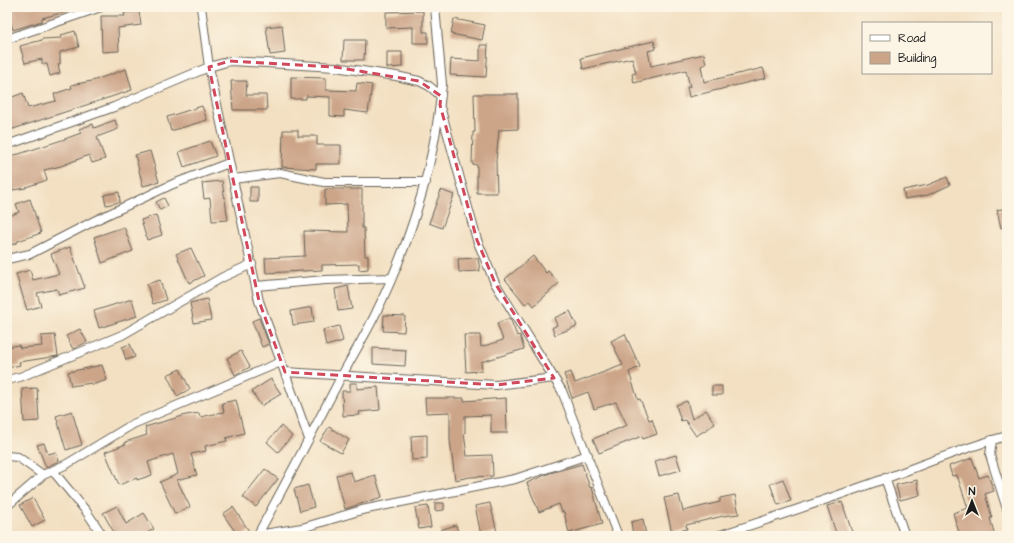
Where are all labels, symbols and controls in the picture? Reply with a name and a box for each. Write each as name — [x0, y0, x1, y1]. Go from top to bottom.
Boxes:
legend — [862, 22, 992, 74]
text: Road — [898, 30, 926, 47]
text: Building — [898, 50, 936, 68]
north arrow — [952, 481, 992, 521]
text: N — [969, 484, 976, 499]

